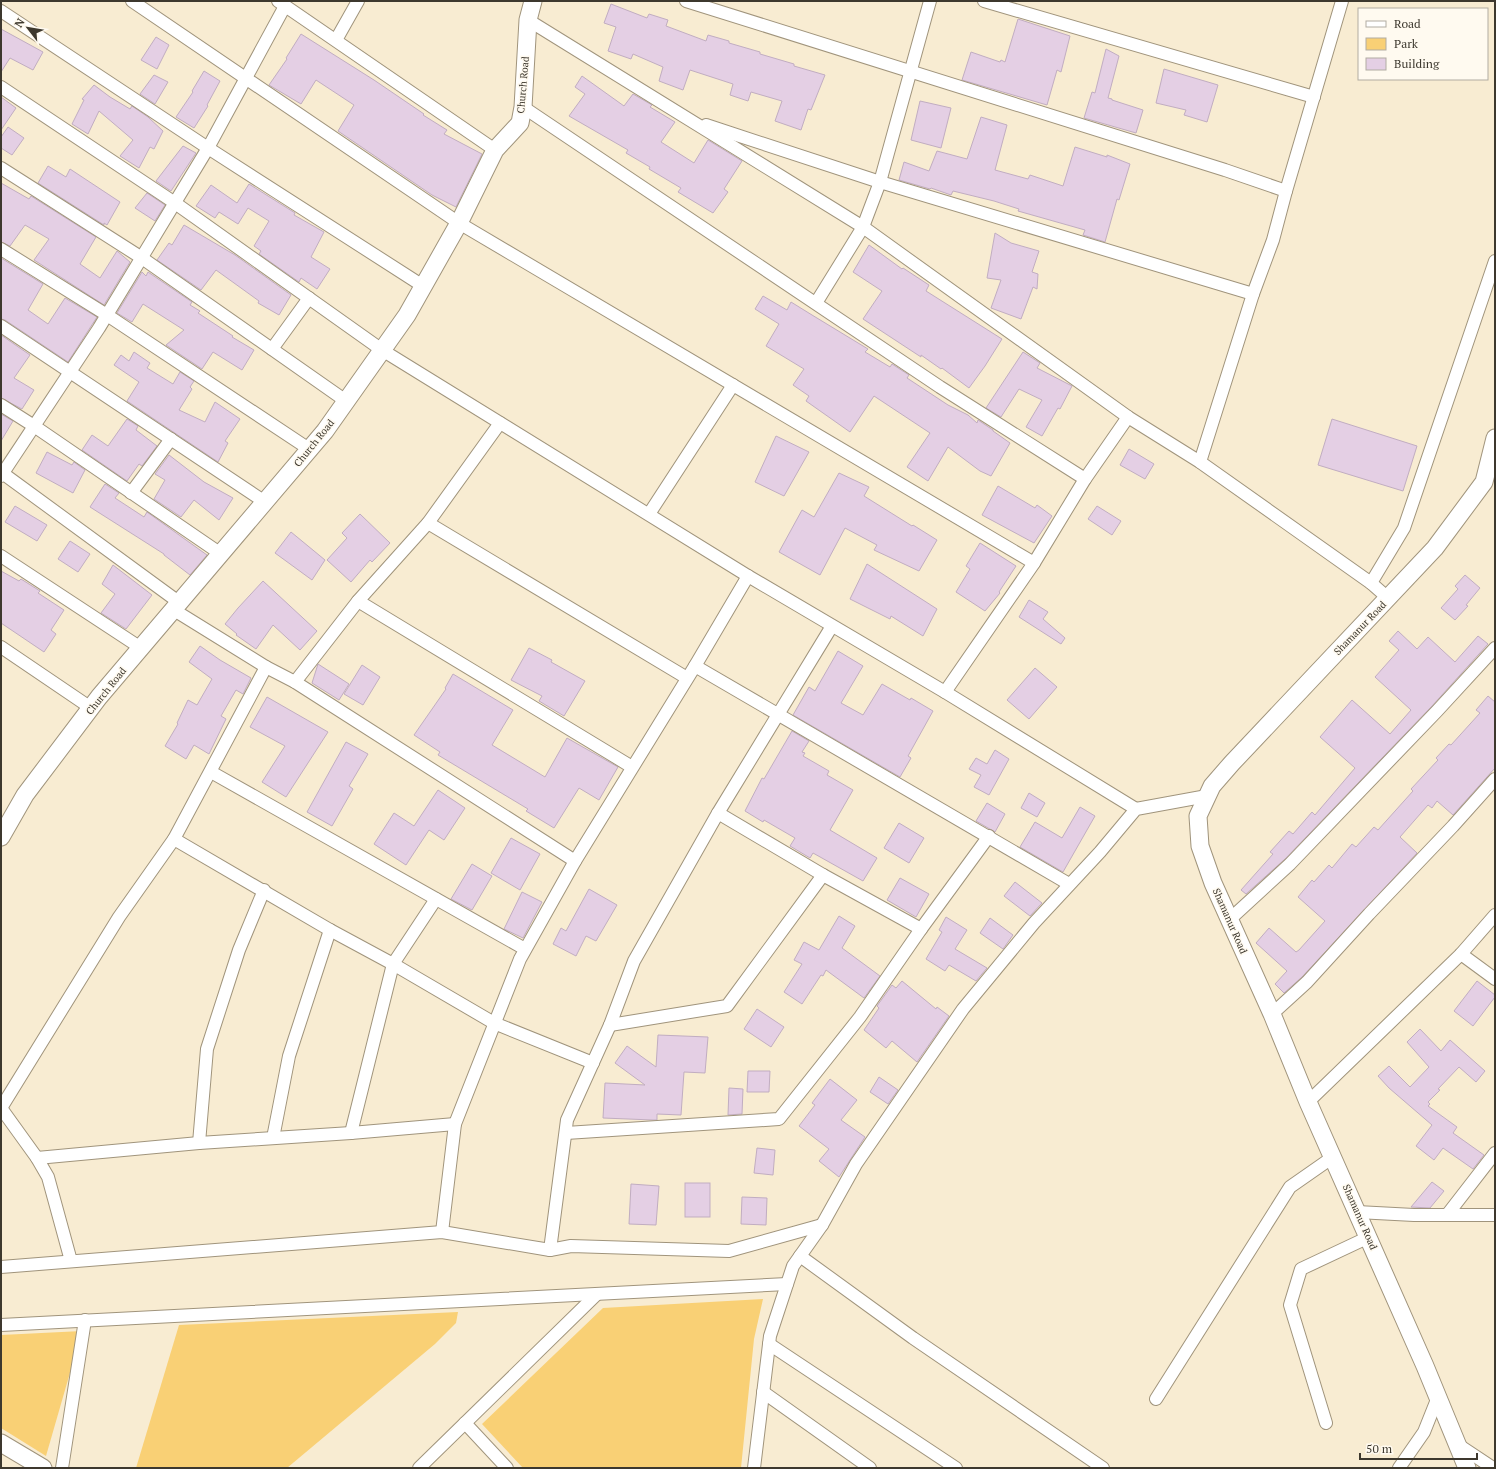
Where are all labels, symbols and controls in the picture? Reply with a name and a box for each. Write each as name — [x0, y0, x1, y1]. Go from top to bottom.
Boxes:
north arrow — [8, 8, 48, 48]
legend — [1358, 8, 1488, 80]
text: N — [11, 15, 28, 30]
text: Road — [1394, 16, 1421, 31]
text: Park — [1394, 36, 1419, 51]
street label: Church Road — [514, 56, 532, 114]
text: Building — [1394, 56, 1440, 71]
street label: Church Road — [291, 416, 337, 469]
street label: Shamanur Road — [1331, 598, 1389, 658]
street label: Church Road — [83, 664, 129, 717]
street label: Shamanur Road — [1210, 886, 1250, 956]
street label: Shamanur Road — [1340, 1182, 1380, 1252]
scale bar — [1360, 1435, 1477, 1461]
text: 50 m — [1366, 1441, 1393, 1456]

